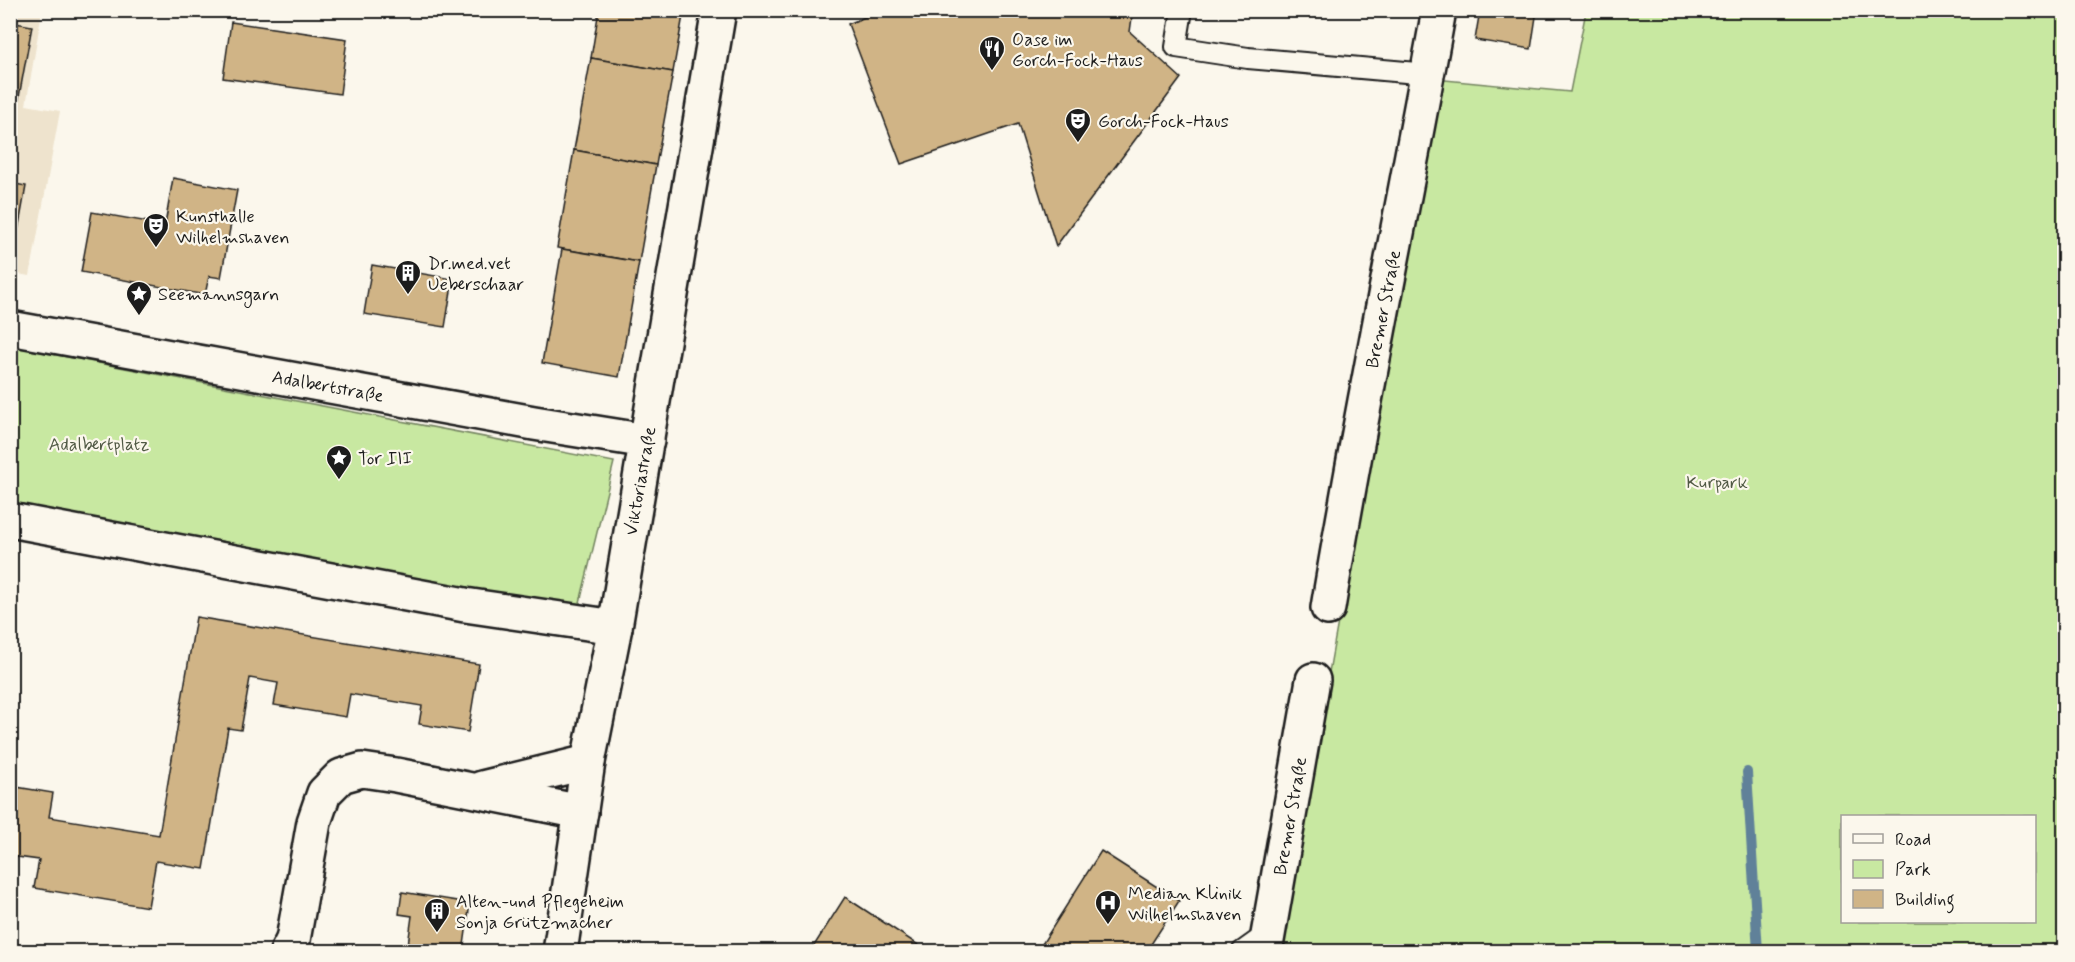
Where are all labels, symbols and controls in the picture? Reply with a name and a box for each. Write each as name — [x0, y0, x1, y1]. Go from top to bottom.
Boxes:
place label: Oase im Gorch-Fock-Haus — [1012, 28, 1143, 73]
restaurant icon: Oase im Gorch-Fock-Haus — [977, 34, 1007, 72]
theatre icon: Gorch-Fock-Haus — [1063, 106, 1093, 144]
place label: Gorch-Fock-Haus — [1098, 110, 1229, 134]
place label: Kunsthalle Wilhelmshaven — [176, 205, 290, 250]
theatre icon: Kunsthalle Wilhelmshaven — [141, 211, 171, 249]
street label: Bremer Straße — [1361, 248, 1407, 370]
place label: Dr.med.vet Ueberschaar — [428, 252, 525, 297]
building icon: Dr.med.vet Ueberschaar — [393, 258, 423, 296]
place icon: Seemannsgarn — [124, 279, 154, 317]
place label: Seemannsgarn — [158, 283, 279, 308]
street label: Adalbertstraße — [270, 365, 386, 409]
street label: Viktoriastraße — [620, 425, 662, 537]
park label: Adalbertplatz — [49, 433, 149, 457]
place icon: Tor III — [324, 443, 354, 481]
place label: Tor III — [358, 447, 412, 471]
park label: Kurpark — [1686, 471, 1748, 495]
street label: Bremer Straße — [1269, 755, 1313, 877]
legend — [1841, 815, 2036, 923]
text: Road — [1895, 828, 1931, 852]
text: Park — [1895, 858, 1931, 882]
place label: Median Klinik Wilhelmshaven — [1128, 882, 1242, 927]
hospital icon: Median Klinik Wilhelmshaven — [1093, 888, 1123, 926]
text: Building — [1895, 888, 1955, 914]
place label: Alten-und Pflegeheim Sonja Grützmacher — [456, 890, 624, 935]
building icon: Alten-und Pflegeheim Sonja Grützmacher — [422, 896, 452, 934]

